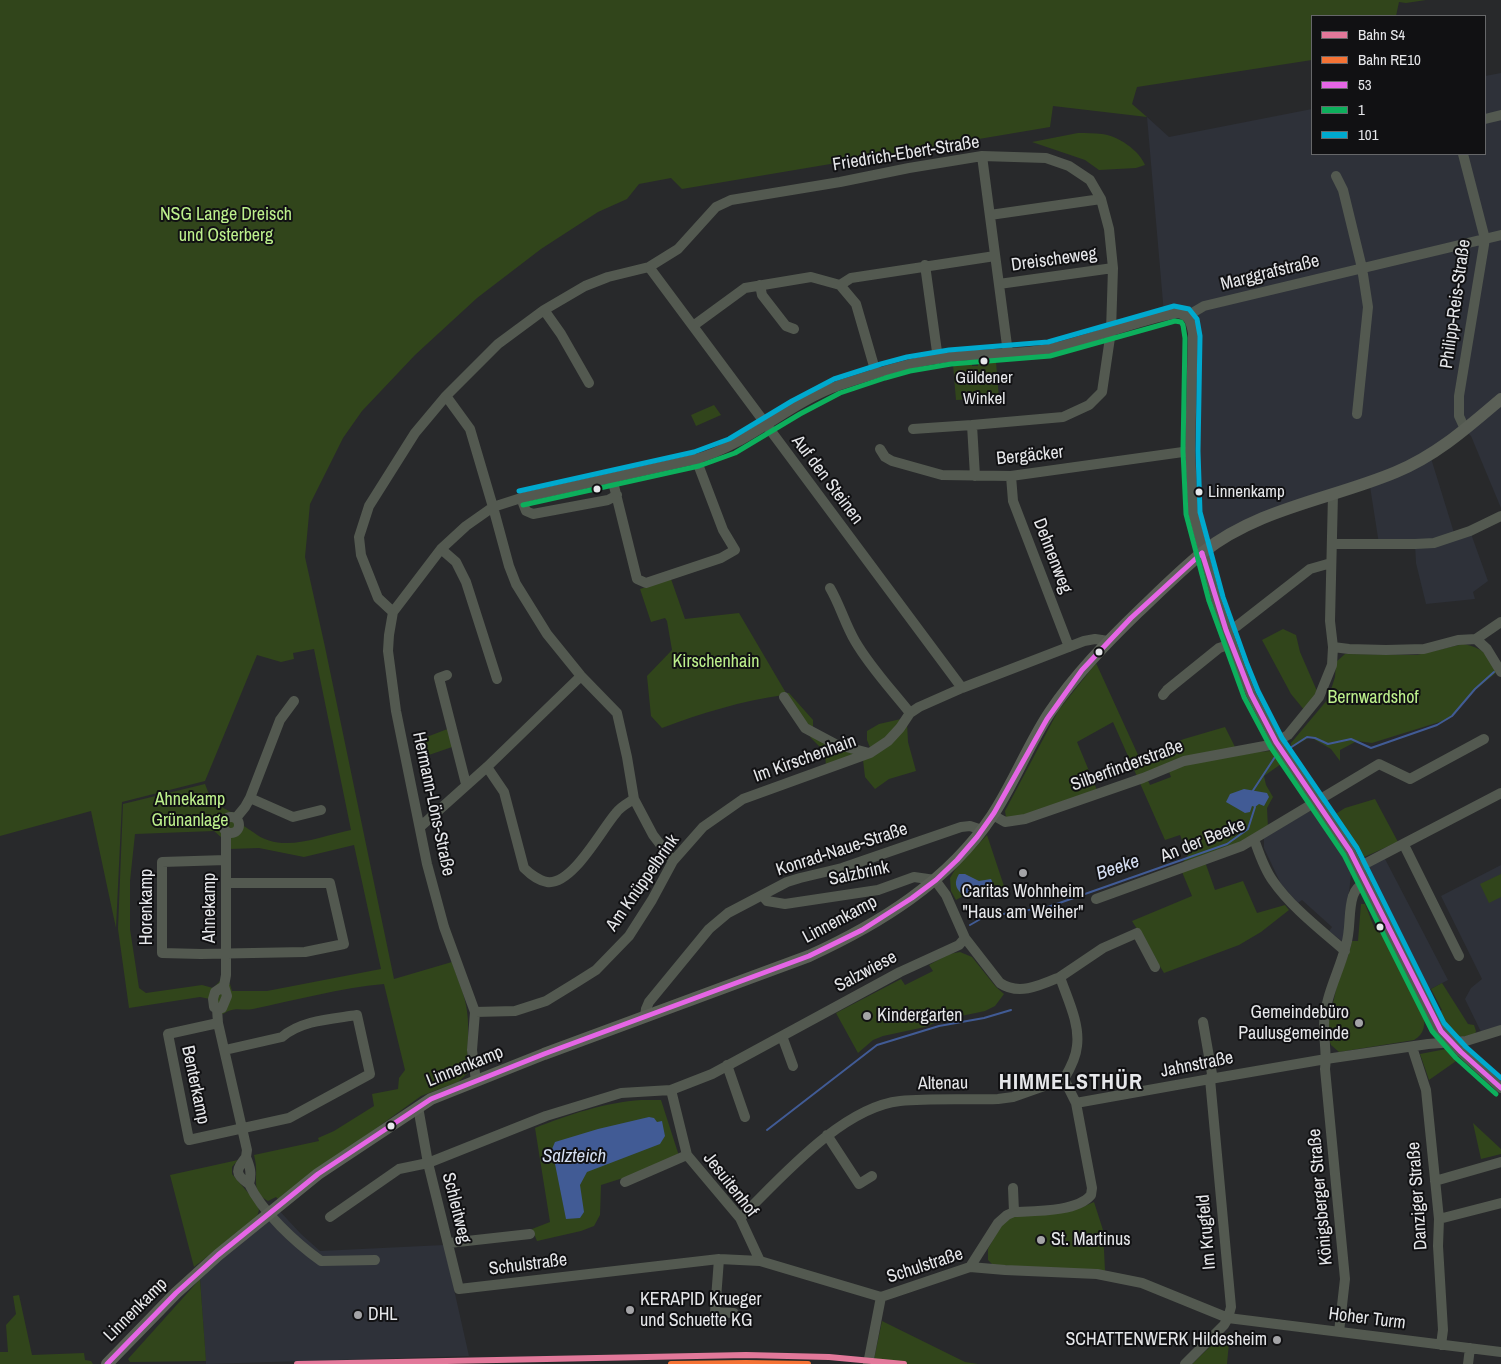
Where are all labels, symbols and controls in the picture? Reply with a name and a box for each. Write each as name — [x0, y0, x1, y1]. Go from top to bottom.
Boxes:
legend — [1311, 15, 1486, 155]
text: Bahn S4 — [1358, 24, 1405, 45]
text: Bahn RE10 — [1358, 49, 1421, 70]
text: 53 — [1358, 74, 1372, 95]
text: 1 — [1358, 99, 1365, 120]
text: 101 — [1358, 124, 1379, 145]
street label: Friedrich-Ebert-Straße — [831, 132, 981, 176]
park label: NSG Lange Dreisch und Osterberg — [160, 204, 292, 246]
street label: Philipp-Reis-Straße — [1436, 238, 1476, 370]
street label: Dreischeweg — [1010, 243, 1098, 277]
street label: Marggrafstraße — [1218, 250, 1322, 296]
marker: Güldener Winkel — [979, 356, 989, 366]
place label: Güldener Winkel — [955, 368, 1013, 408]
street label: Auf den Steinen — [787, 431, 867, 529]
street label: Bergäcker — [995, 442, 1065, 470]
place label: Linnenkamp — [1208, 482, 1285, 502]
unlabelled marker — [592, 484, 602, 494]
marker: Linnenkamp — [1194, 487, 1204, 497]
street label: Dehnenweg — [1028, 515, 1076, 597]
unlabelled marker — [1094, 647, 1104, 657]
park label: Kirschenhain — [673, 651, 759, 673]
park label: Bernwardshof — [1327, 687, 1419, 709]
street label: Hermann-Löns-Straße — [407, 730, 459, 878]
street label: Im Kirschenhain — [751, 730, 859, 788]
street label: Silberfinderstraße — [1068, 736, 1186, 796]
park label: Ahnekamp Grünanlage — [151, 789, 229, 832]
street label: An der Beeke — [1157, 814, 1249, 868]
street label: Konrad-Naue-Straße — [774, 819, 910, 881]
street label: Am Knüppelbrink — [602, 830, 684, 936]
water label: Beeke — [1093, 850, 1143, 886]
street label: Salzbrink — [827, 857, 891, 891]
marker: Caritas Wohnheim "Haus am Weiher" — [1017, 867, 1029, 879]
street label: Horenkamp — [136, 869, 158, 945]
street label: Ahnekamp — [199, 873, 221, 943]
place label: Caritas Wohnheim "Haus am Weiher" — [962, 881, 1084, 924]
street label: Linnenkamp — [799, 891, 881, 949]
unlabelled marker — [1375, 922, 1385, 932]
street label: Salzwiese — [831, 947, 901, 997]
place label: Gemeindebüro Paulusgemeinde — [1238, 1002, 1349, 1044]
place label: Kindergarten — [877, 1005, 962, 1027]
marker: Kindergarten — [861, 1010, 873, 1022]
marker: Gemeindebüro Paulusgemeinde — [1353, 1017, 1365, 1029]
street label: Linnenkamp — [423, 1042, 507, 1092]
street label: Benterkamp — [176, 1044, 214, 1126]
street label: Jahnstraße — [1159, 1047, 1235, 1083]
district label: HIMMELSTHÜR — [997, 1070, 1145, 1096]
street label: Altenau — [918, 1073, 968, 1095]
unlabelled marker — [386, 1121, 396, 1131]
street label: Königsberger Straße — [1304, 1128, 1338, 1266]
street label: Danziger Straße — [1403, 1141, 1433, 1251]
water label: Salzteich — [542, 1146, 606, 1168]
street label: Jesuitenhof — [698, 1148, 762, 1222]
street label: Schleitweg — [437, 1170, 475, 1246]
street label: Im Krugfeld — [1193, 1193, 1221, 1271]
place label: St. Martinus — [1051, 1229, 1131, 1251]
marker: St. Martinus — [1035, 1234, 1047, 1246]
street label: Schulstraße — [884, 1244, 966, 1288]
street label: Schulstraße — [488, 1249, 568, 1281]
street label: Linnenkamp — [100, 1274, 172, 1346]
place label: KERAPID Krueger und Schuette KG — [640, 1289, 761, 1332]
place label: DHL — [368, 1304, 398, 1326]
marker: KERAPID Krueger und Schuette KG — [624, 1304, 636, 1316]
street label: Hoher Turm — [1327, 1304, 1407, 1334]
marker: DHL — [352, 1309, 364, 1321]
place label: SCHATTENWERK Hildesheim — [1066, 1329, 1267, 1351]
marker: SCHATTENWERK Hildesheim — [1271, 1334, 1283, 1346]

